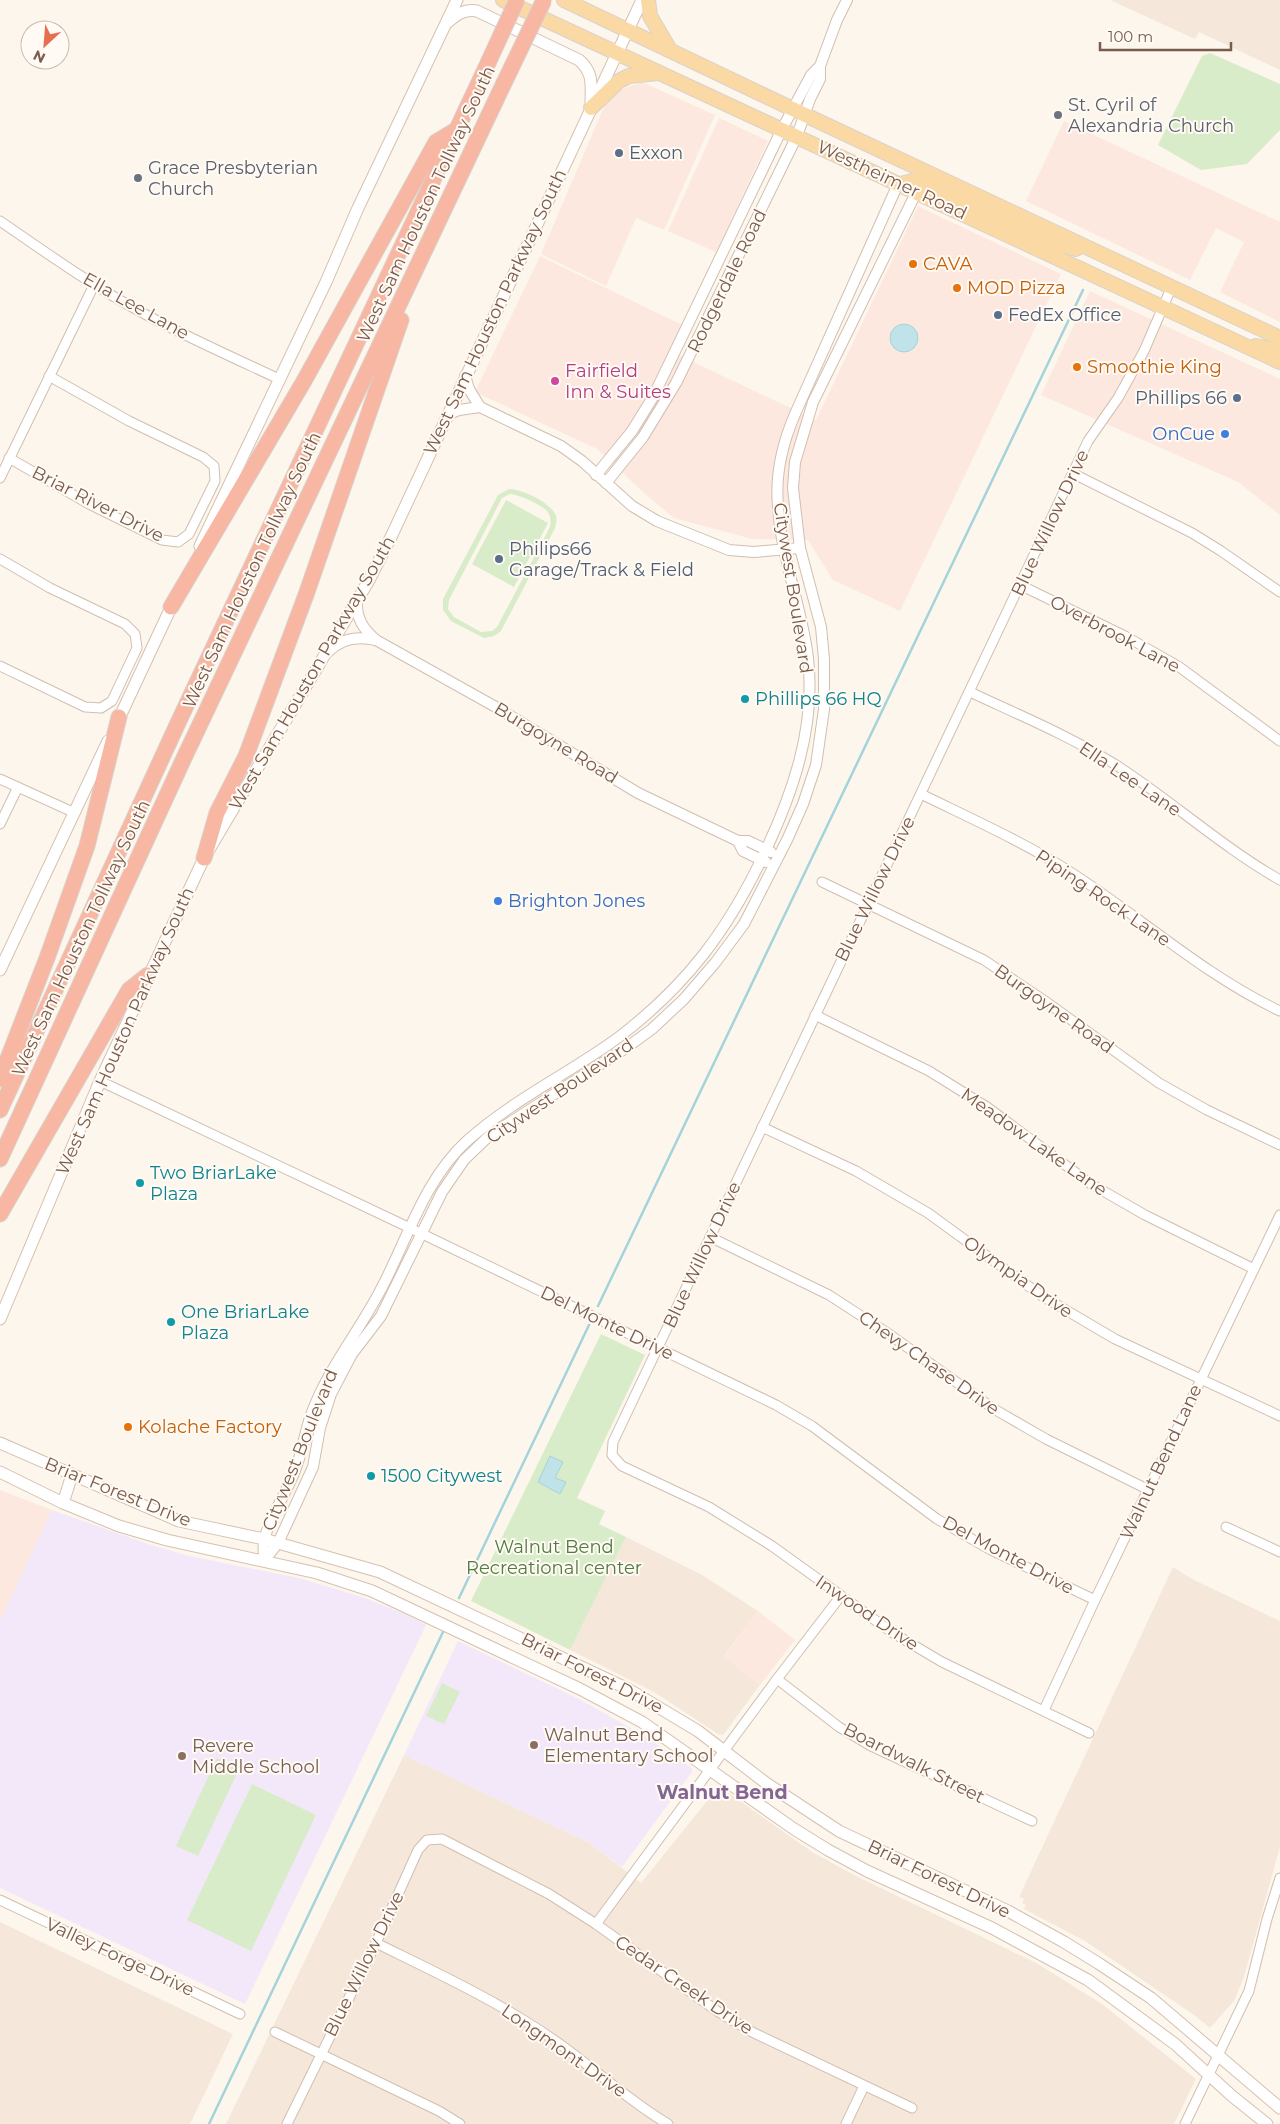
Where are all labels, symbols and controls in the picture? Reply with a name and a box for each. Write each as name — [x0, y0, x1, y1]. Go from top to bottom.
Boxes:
north arrow — [20, 20, 70, 70]
scale bar — [1100, 20, 1231, 52]
text: 100 m — [1108, 27, 1153, 46]
text: N — [30, 46, 48, 67]
street label: West Sam Houston Tollway South — [352, 62, 500, 346]
place label: St. Cyril of Alexandria Church — [1068, 94, 1234, 137]
marker: St. Cyril of Alexandria Church — [1052, 109, 1064, 121]
street label: Westheimer Road — [814, 136, 970, 224]
place label: Exxon — [629, 142, 683, 164]
marker: Exxon — [613, 147, 625, 159]
place label: Grace Presbyterian Church — [148, 157, 318, 200]
street label: West Sam Houston Parkway South — [419, 166, 571, 458]
marker: Grace Presbyterian Church — [132, 172, 144, 184]
street label: Rodgerdale Road — [683, 206, 771, 356]
place label: CAVA — [923, 253, 973, 275]
marker: CAVA — [907, 258, 919, 270]
street label: Ella Lee Lane — [79, 268, 193, 344]
place label: MOD Pizza — [967, 277, 1066, 299]
marker: MOD Pizza — [951, 282, 963, 294]
place label: FedEx Office — [1008, 304, 1121, 326]
marker: FedEx Office — [992, 309, 1004, 321]
place label: Smoothie King — [1087, 356, 1222, 378]
place label: Fairfield Inn & Suites — [565, 360, 671, 403]
marker: Smoothie King — [1071, 361, 1083, 373]
marker: Fairfield Inn & Suites — [549, 375, 561, 387]
place label: Phillips 66 — [1135, 387, 1227, 409]
marker: Phillips 66 — [1231, 392, 1243, 404]
place label: OnCue — [1152, 423, 1215, 445]
street label: West Sam Houston Tollway South — [178, 428, 326, 712]
marker: OnCue — [1219, 428, 1231, 440]
street label: Blue Willow Drive — [1006, 446, 1094, 600]
street label: Briar River Drive — [28, 461, 168, 547]
street label: Citywest Boulevard — [769, 501, 817, 675]
street label: West Sam Houston Parkway South — [224, 532, 400, 814]
place label: Philips66 Garage/Track & Field — [509, 538, 694, 581]
marker: Philips66 Garage/Track & Field — [493, 553, 505, 565]
street label: Overbrook Lane — [1046, 590, 1184, 678]
place label: Phillips 66 HQ — [755, 688, 882, 710]
marker: Phillips 66 HQ — [739, 693, 751, 705]
street label: Burgoyne Road — [490, 697, 622, 789]
street label: Ella Lee Lane — [1075, 737, 1185, 821]
street label: West Sam Houston Tollway South — [7, 796, 155, 1080]
street label: Blue Willow Drive — [830, 813, 920, 965]
street label: Piping Rock Lane — [1031, 845, 1175, 951]
street label: West Sam Houston Parkway South — [51, 884, 199, 1178]
place label: Brighton Jones — [508, 890, 645, 912]
marker: Brighton Jones — [492, 895, 504, 907]
street label: Burgoyne Road — [990, 960, 1118, 1058]
street label: Citywest Boulevard — [482, 1034, 638, 1148]
street label: Meadow Lake Lane — [957, 1083, 1112, 1201]
place label: Two BriarLake Plaza — [150, 1162, 277, 1205]
marker: Two BriarLake Plaza — [134, 1177, 146, 1189]
street label: Blue Willow Drive — [658, 1178, 746, 1332]
street label: Olympia Drive — [959, 1231, 1077, 1323]
street label: Del Monte Drive — [537, 1281, 677, 1365]
place label: One BriarLake Plaza — [181, 1301, 310, 1344]
street label: Chevy Chase Drive — [854, 1306, 1004, 1420]
marker: One BriarLake Plaza — [165, 1316, 177, 1328]
street label: Citywest Boulevard — [257, 1366, 343, 1534]
street label: Walnut Bend Lane — [1115, 1381, 1207, 1543]
place label: Kolache Factory — [138, 1416, 282, 1438]
marker: Kolache Factory — [122, 1421, 134, 1433]
street label: Briar Forest Drive — [41, 1453, 195, 1532]
place label: 1500 Citywest — [381, 1465, 503, 1487]
marker: 1500 Citywest — [365, 1470, 377, 1482]
street label: Del Monte Drive — [939, 1511, 1078, 1599]
park label: Walnut Bend Recreational center — [466, 1536, 642, 1579]
street label: Inwood Drive — [811, 1570, 923, 1656]
street label: Briar Forest Drive — [517, 1628, 667, 1718]
street label: Boardwalk Street — [840, 1718, 988, 1808]
place label: Walnut Bend Elementary School — [544, 1724, 714, 1767]
place label: Revere Middle School — [192, 1735, 320, 1778]
marker: Walnut Bend Elementary School — [528, 1739, 540, 1751]
marker: Revere Middle School — [176, 1750, 188, 1762]
district label: Walnut Bend — [656, 1781, 788, 1804]
street label: Briar Forest Drive — [864, 1835, 1014, 1923]
street label: Blue Willow Drive — [319, 1888, 409, 2040]
street label: Valley Forge Drive — [42, 1913, 198, 2001]
street label: Cedar Creek Drive — [611, 1931, 757, 2040]
street label: Longmont Drive — [497, 2000, 631, 2103]

